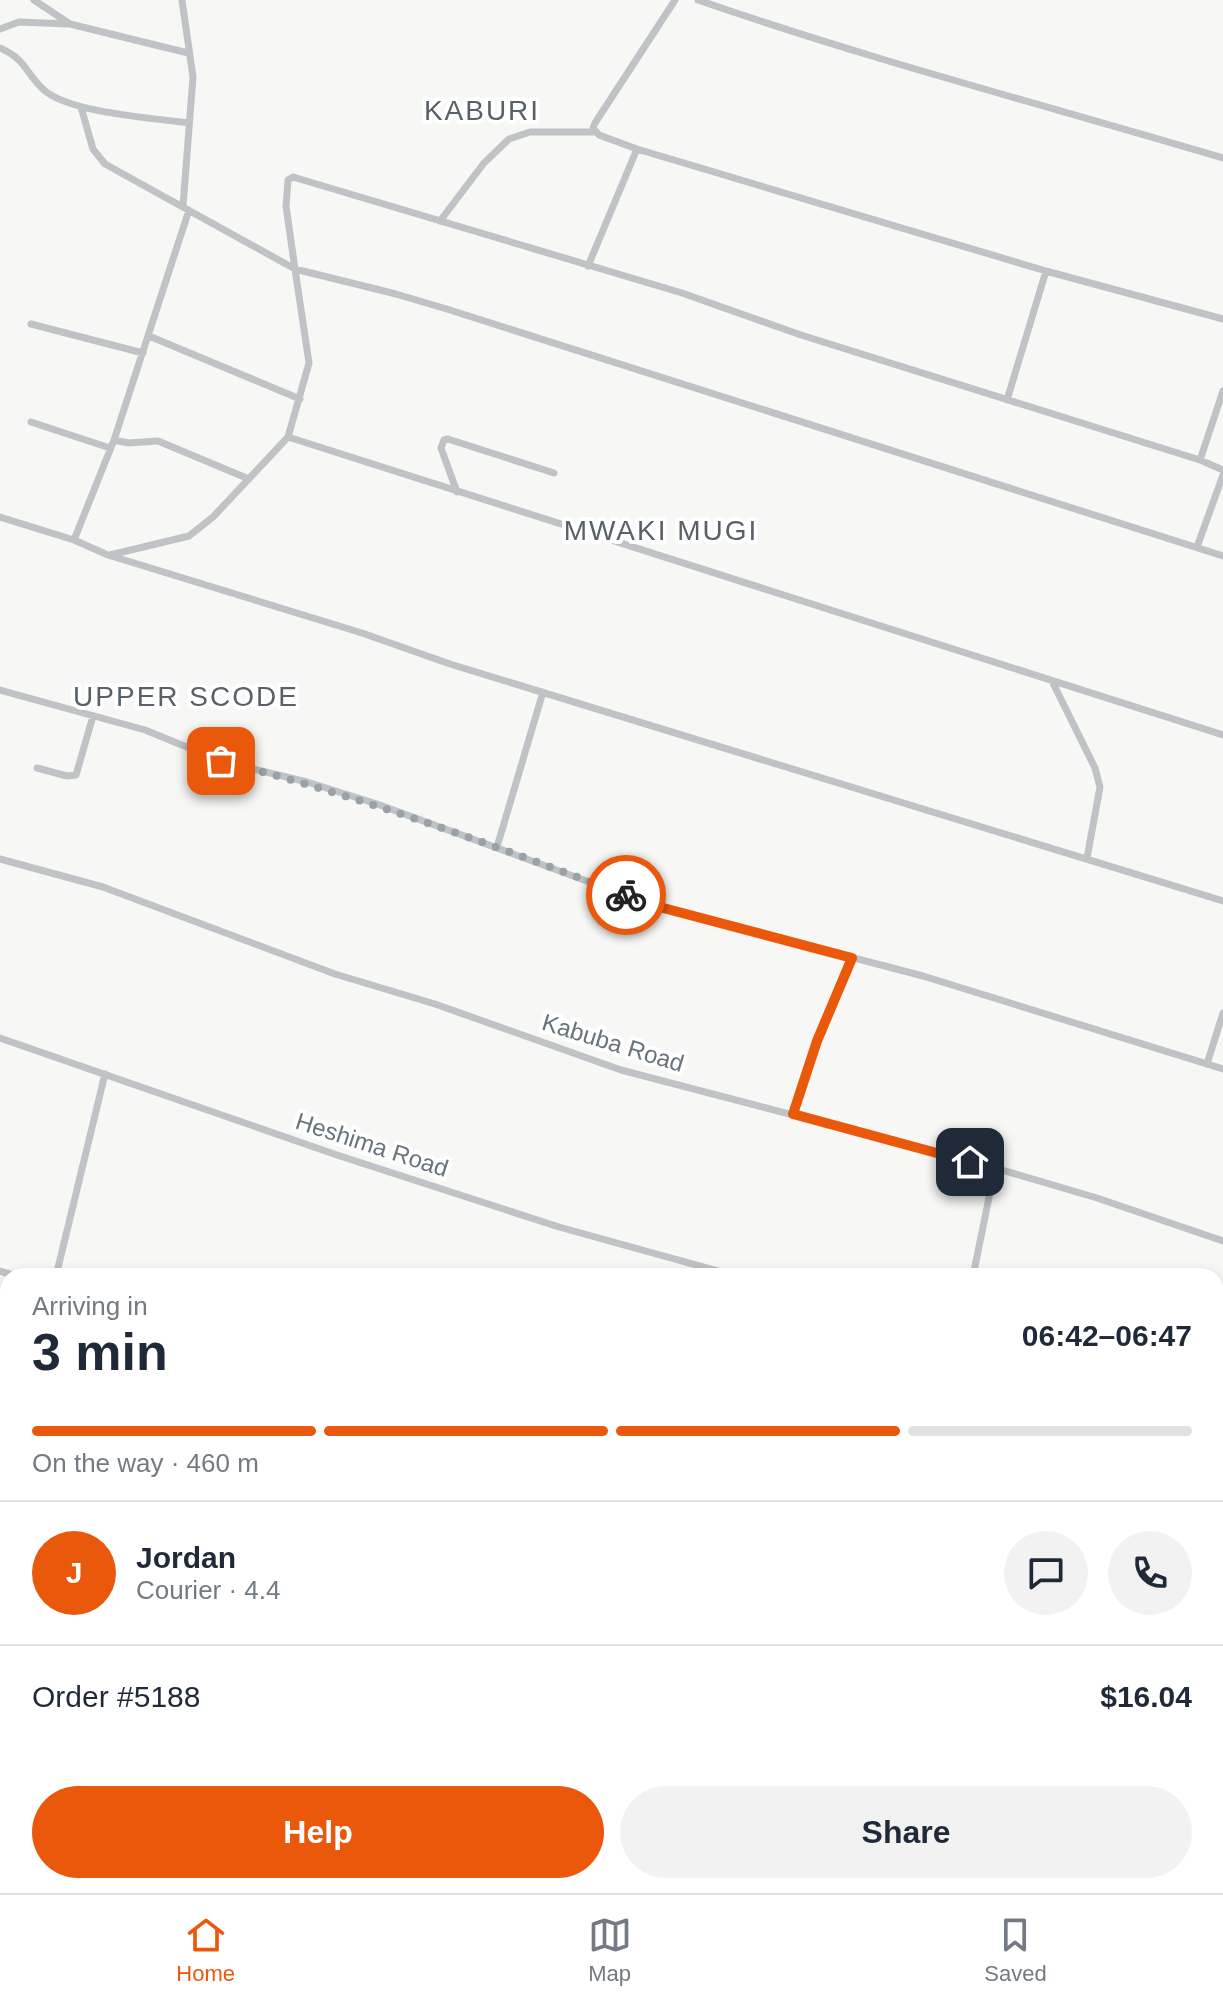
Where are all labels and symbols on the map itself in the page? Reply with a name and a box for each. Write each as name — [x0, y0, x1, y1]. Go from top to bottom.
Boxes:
district label: KABURI — [424, 95, 540, 126]
district label: MWAKI MUGI — [564, 515, 758, 546]
district label: UPPER SCODE — [73, 681, 299, 712]
pin — [187, 727, 255, 795]
courier — [586, 855, 666, 935]
street label: Kabuba Road — [539, 1008, 687, 1077]
street label: Heshima Road — [292, 1107, 452, 1182]
pin — [936, 1128, 1004, 1196]

